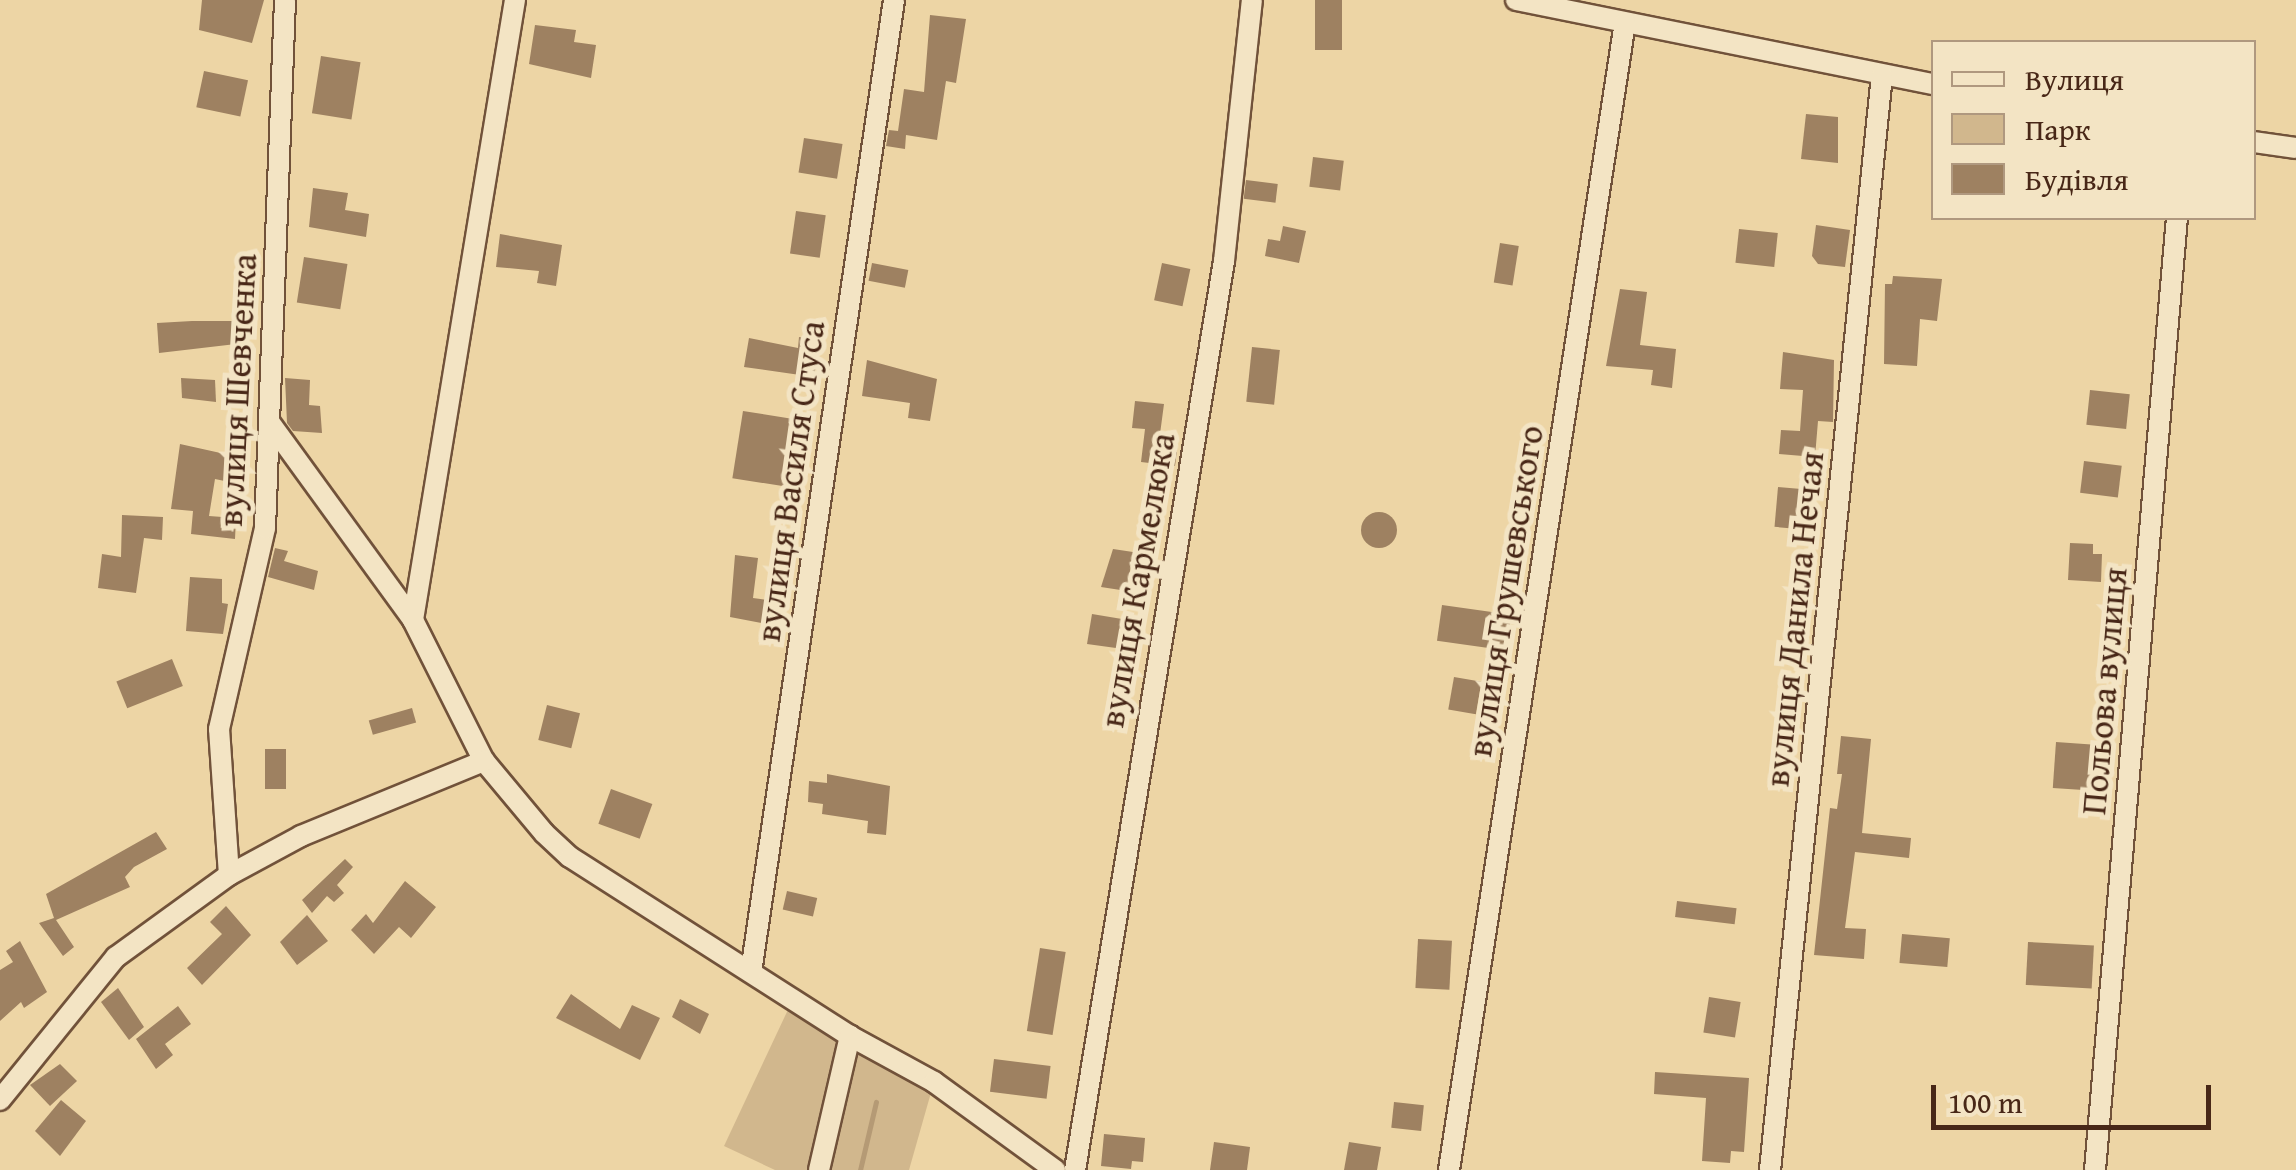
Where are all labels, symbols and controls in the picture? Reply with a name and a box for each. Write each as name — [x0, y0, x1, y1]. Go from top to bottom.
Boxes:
legend — [1931, 40, 2256, 220]
text: Вулиця — [2025, 57, 2124, 101]
text: Парк — [2025, 107, 2091, 151]
text: Будівля — [2025, 157, 2128, 201]
street label: вулиця Шевченка — [209, 252, 265, 528]
street label: вулиця Василя Стуса — [747, 318, 833, 644]
street label: вулиця Грушевського — [1458, 422, 1552, 760]
street label: вулиця Кармелюка — [1090, 429, 1184, 731]
street label: вулиця Данила Нечая — [1756, 449, 1832, 789]
street label: Польова вулиця — [2072, 566, 2136, 816]
scale bar — [1936, 1065, 2216, 1127]
text: 100 m — [1948, 1080, 2022, 1124]

